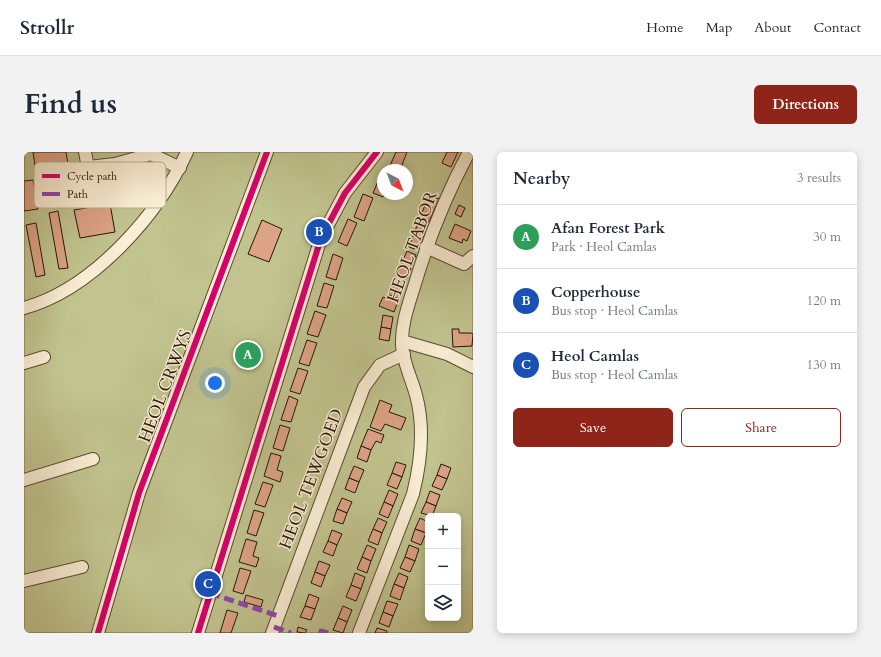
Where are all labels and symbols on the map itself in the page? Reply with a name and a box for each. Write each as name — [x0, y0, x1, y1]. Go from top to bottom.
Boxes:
legend — [34, 162, 166, 208]
north arrow — [377, 164, 413, 200]
text: Cycle path — [67, 169, 117, 184]
text: Path — [67, 187, 88, 202]
street label: HEOL TABOR — [381, 188, 443, 306]
pin: B — [306, 217, 332, 247]
street label: HEOL CRWYS — [133, 326, 197, 446]
pin: A — [235, 340, 261, 370]
your location — [205, 373, 225, 393]
street label: HEOL TEWGOED — [274, 405, 348, 552]
pin: C — [195, 569, 221, 599]

